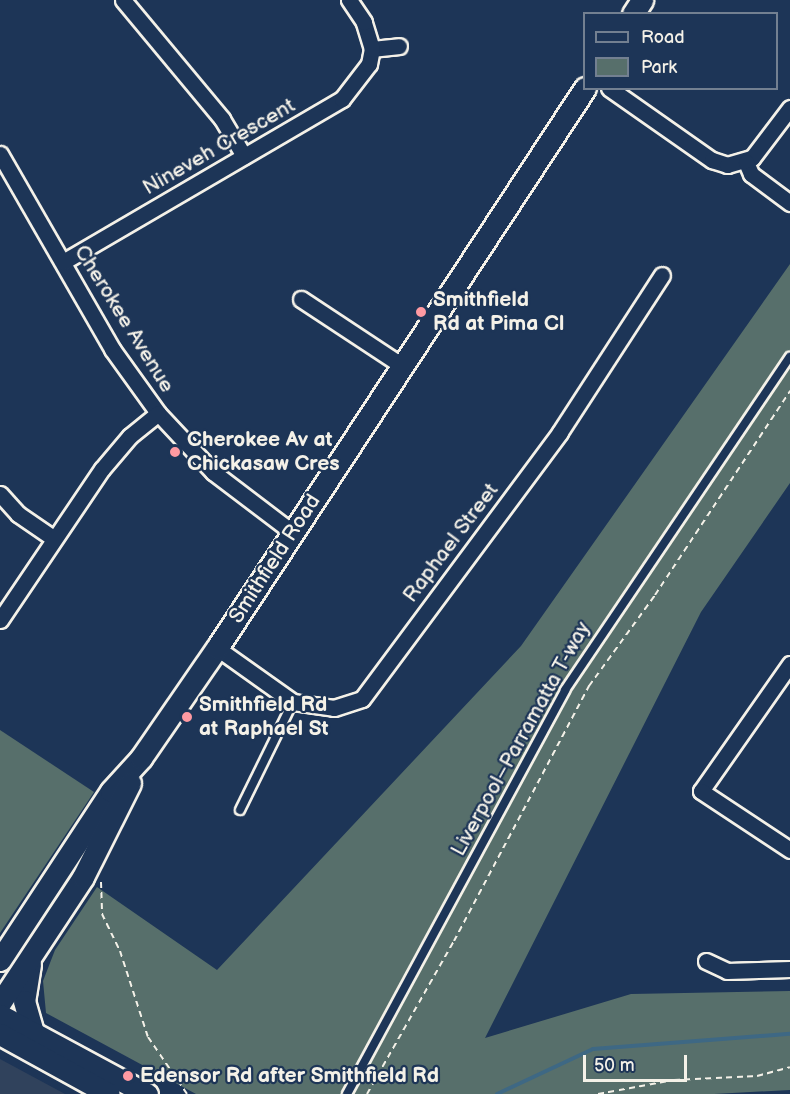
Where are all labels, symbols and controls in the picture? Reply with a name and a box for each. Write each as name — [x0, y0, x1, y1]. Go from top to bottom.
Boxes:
legend — [583, 12, 778, 90]
text: Road — [641, 27, 685, 48]
text: Park — [641, 57, 677, 78]
street label: Nineveh Crescent — [139, 93, 299, 201]
street label: Cherokee Avenue — [69, 241, 179, 397]
place label: Smithfield Rd at Pima Cl — [433, 287, 564, 337]
marker: Smithfield Rd at Pima Cl — [414, 305, 428, 319]
place label: Cherokee Av at Chickasaw Cres — [187, 427, 340, 477]
marker: Cherokee Av at Chickasaw Cres — [168, 445, 182, 459]
street label: Raphael Street — [398, 478, 504, 608]
street label: Smithfield Road — [224, 490, 326, 628]
street label: Liverpool–Parramatta T-way — [446, 617, 596, 861]
place label: Smithfield Rd at Raphael St — [199, 692, 329, 742]
marker: Smithfield Rd at Raphael St — [180, 710, 194, 724]
scale bar — [586, 1043, 690, 1081]
text: 50 m — [594, 1055, 635, 1076]
place label: Edensor Rd after Smithfield Rd — [140, 1063, 439, 1089]
marker: Edensor Rd after Smithfield Rd — [121, 1069, 135, 1083]

